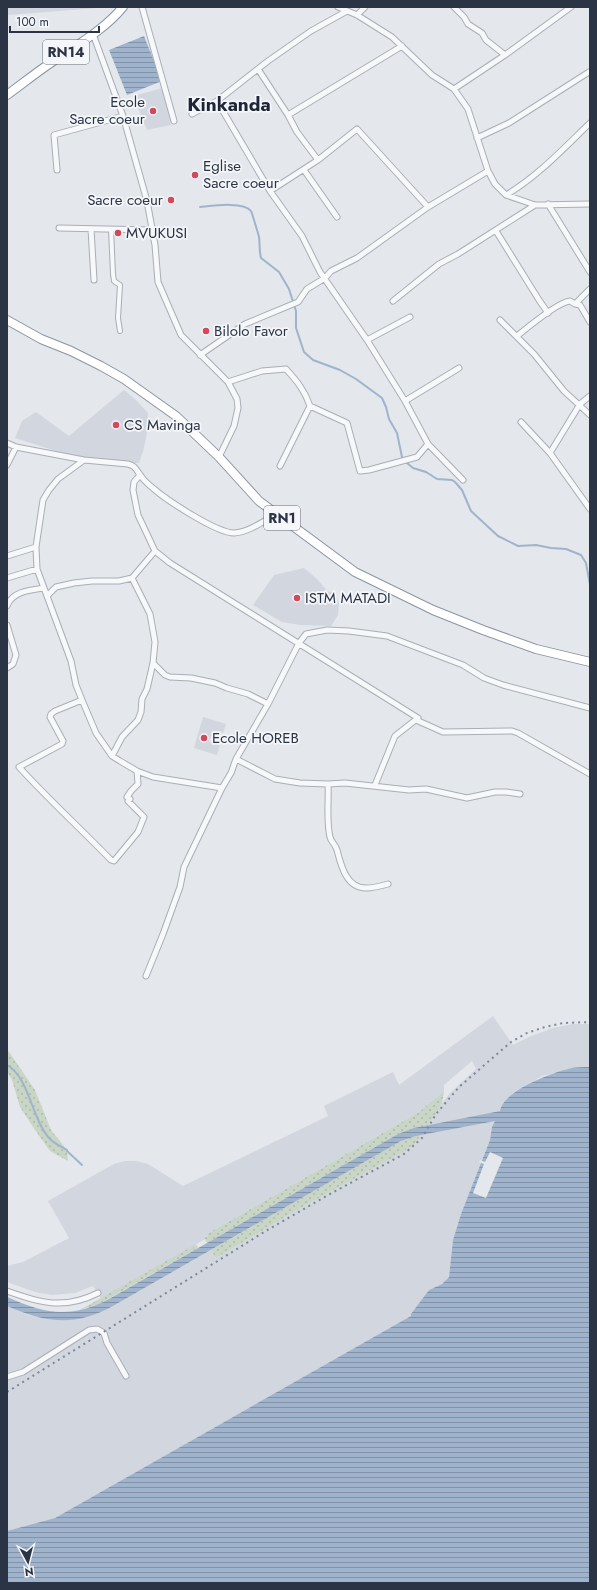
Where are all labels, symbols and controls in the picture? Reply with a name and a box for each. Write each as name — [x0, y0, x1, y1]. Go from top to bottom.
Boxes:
scale bar — [10, 8, 99, 34]
text: 100 m — [16, 13, 49, 31]
road number: RN14 — [43, 40, 89, 64]
place label: Ecole Sacre coeur — [69, 91, 146, 130]
district label: Kinkanda — [187, 91, 271, 118]
marker: Ecole Sacre coeur — [148, 106, 158, 116]
place label: Eglise Sacre coeur — [203, 155, 280, 194]
marker: Eglise Sacre coeur — [190, 170, 200, 180]
place label: Sacre coeur — [87, 189, 164, 211]
marker: Sacre coeur — [166, 195, 176, 205]
place label: MVUKUSI — [126, 222, 187, 244]
marker: MVUKUSI — [113, 228, 123, 238]
place label: Bilolo Favor — [214, 320, 289, 342]
marker: Bilolo Favor — [201, 326, 211, 336]
place label: CS Mavinga — [124, 414, 200, 436]
marker: CS Mavinga — [111, 420, 121, 430]
road number: RN1 — [264, 506, 300, 530]
place label: ISTM MATADI — [305, 587, 391, 609]
marker: ISTM MATADI — [292, 593, 302, 603]
place label: Ecole HOREB — [212, 727, 299, 749]
marker: Ecole HOREB — [199, 733, 209, 743]
north arrow — [8, 1542, 48, 1582]
text: N — [24, 1563, 35, 1580]

